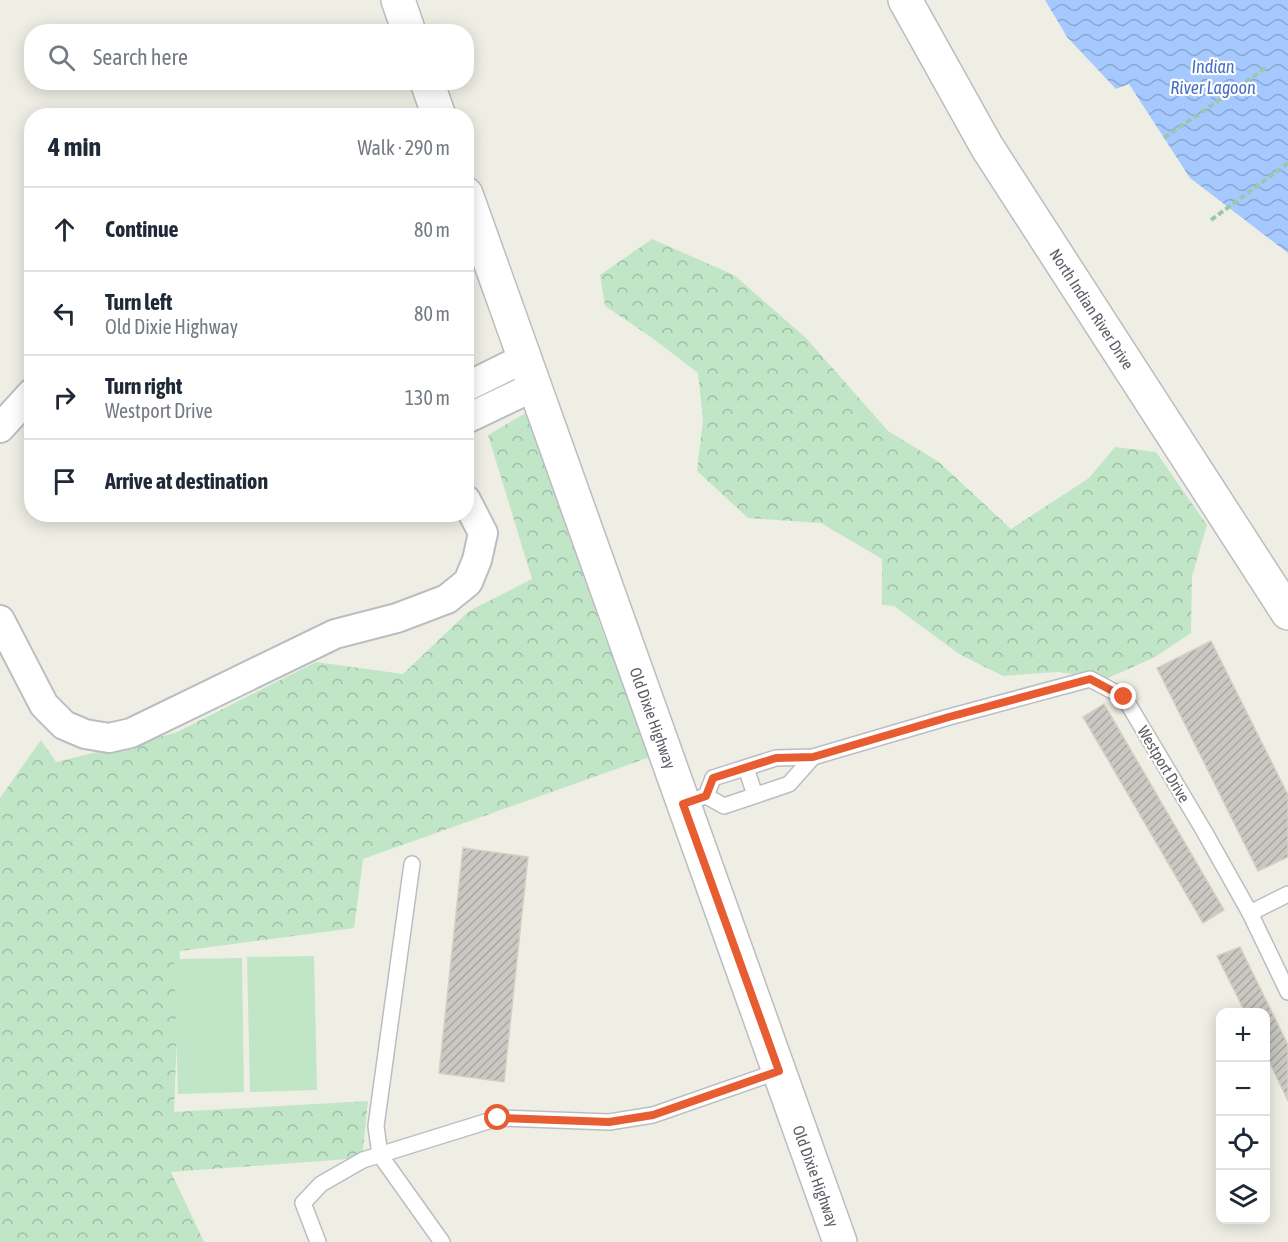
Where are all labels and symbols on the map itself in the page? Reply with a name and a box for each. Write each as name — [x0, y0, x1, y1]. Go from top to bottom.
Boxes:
water label: Indian River Lagoon — [1170, 56, 1256, 98]
street label: North Indian River Drive — [1046, 245, 1138, 373]
street label: Old Dixie Highway — [625, 665, 680, 772]
route end — [1110, 683, 1136, 709]
street label: Westport Drive — [1133, 722, 1194, 806]
route start — [484, 1104, 510, 1130]
street label: Old Dixie Highway — [788, 1123, 843, 1230]

